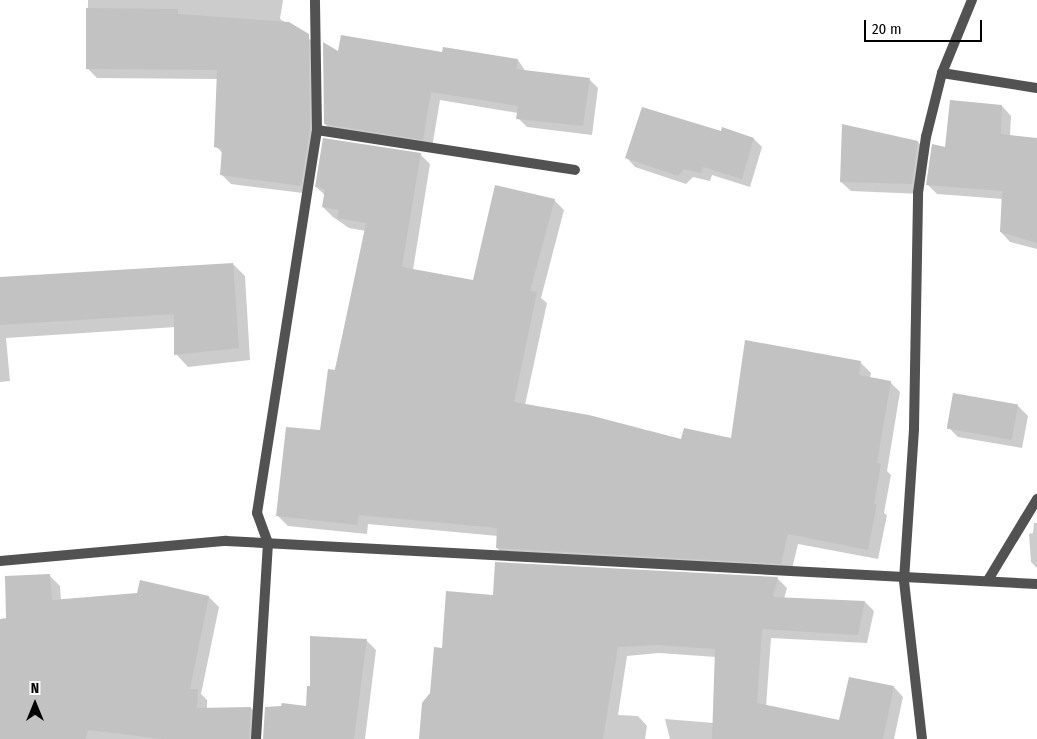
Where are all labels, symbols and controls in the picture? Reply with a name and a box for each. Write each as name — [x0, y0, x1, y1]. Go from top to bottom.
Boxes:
scale bar — [867, 10, 984, 42]
text: 20 m — [872, 20, 902, 38]
north arrow — [10, 679, 60, 729]
text: N — [31, 680, 39, 697]

